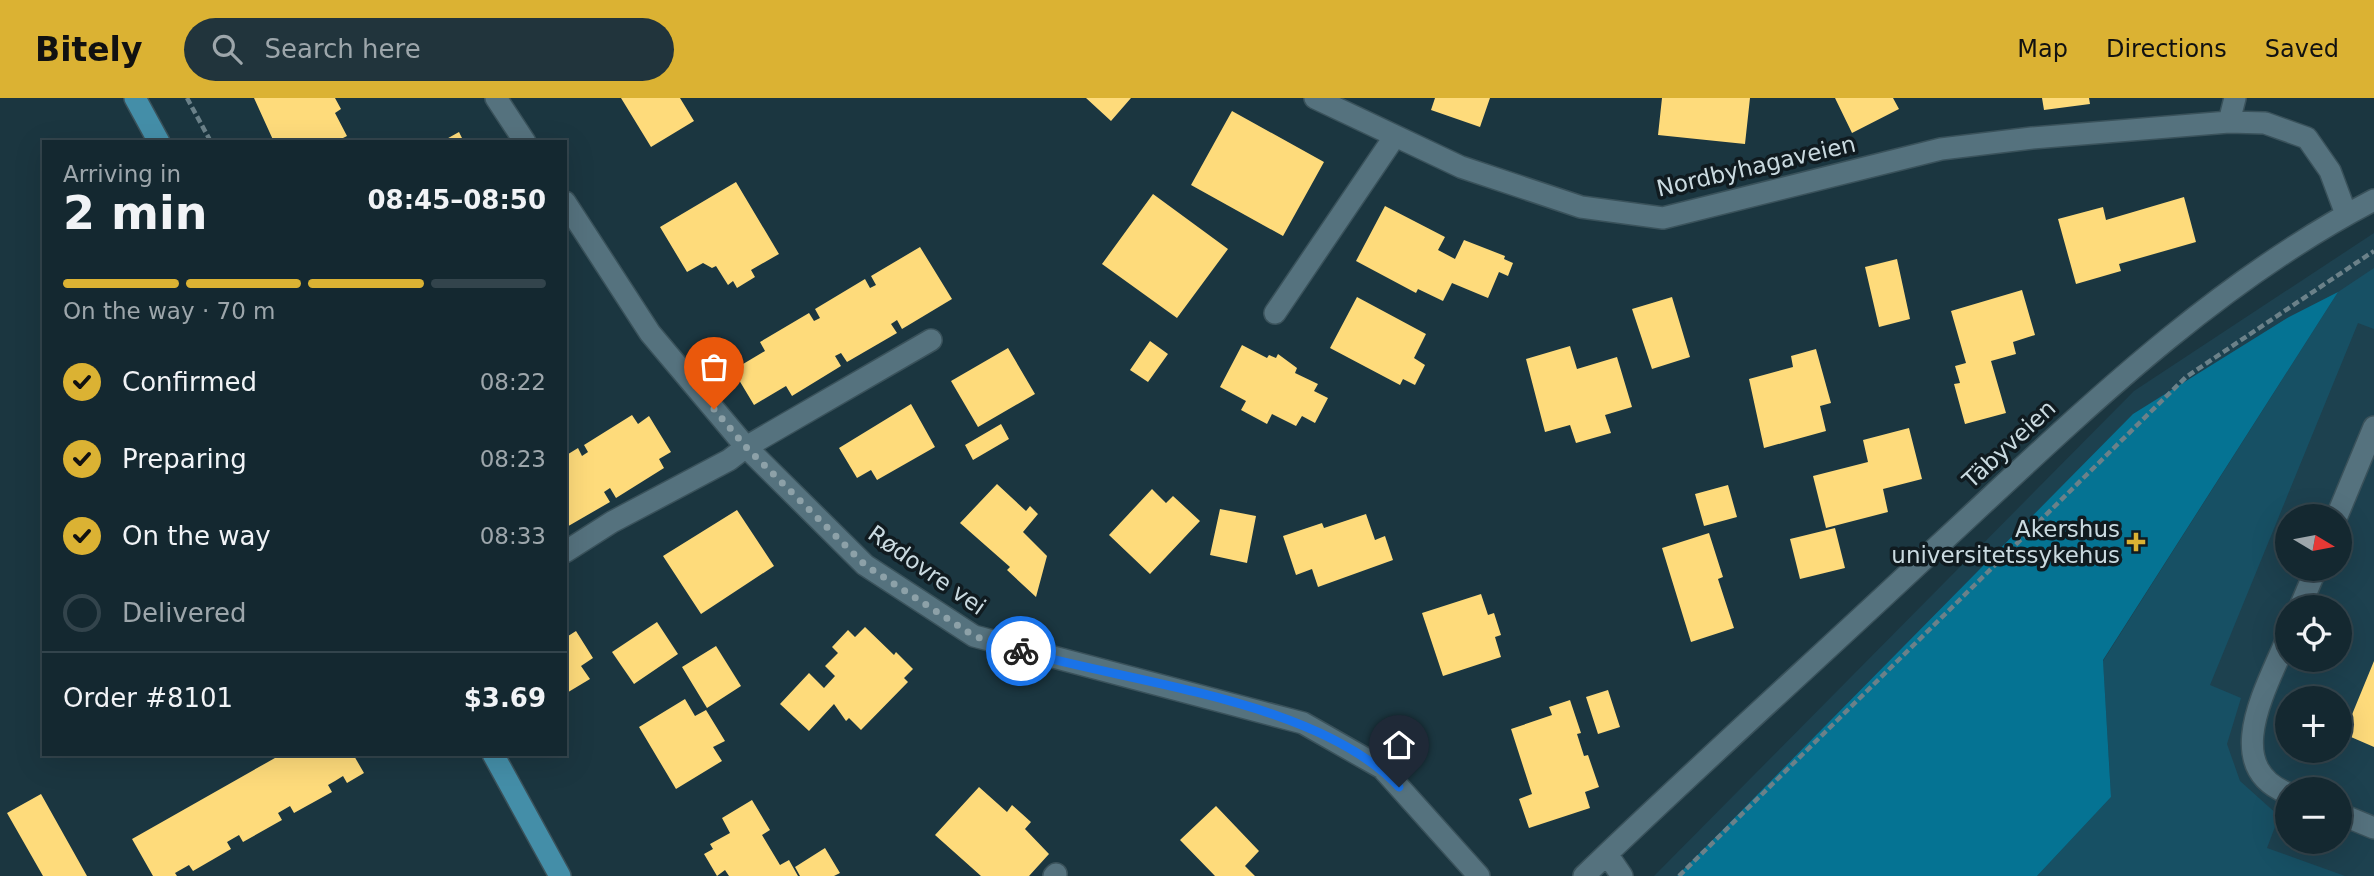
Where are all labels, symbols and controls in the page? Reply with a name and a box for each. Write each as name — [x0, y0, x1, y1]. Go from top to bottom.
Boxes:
search box — [184, 18, 674, 81]
text: Bitely — [35, 30, 142, 69]
icon: search — [208, 30, 246, 68]
text: Search here — [264, 34, 421, 64]
text: Map — [2017, 35, 2068, 63]
text: Directions — [2106, 35, 2227, 63]
text: Saved — [2265, 35, 2339, 63]
street label: Nordbyhagaveien — [1654, 130, 1858, 202]
text: Arriving in — [63, 161, 181, 187]
text: 08:45–08:50 — [367, 185, 546, 215]
text: 2 min — [63, 186, 207, 240]
text: On the way · 70 m — [63, 298, 275, 324]
pin — [684, 337, 744, 409]
icon: bag — [695, 348, 733, 386]
icon: check — [63, 363, 101, 401]
text: Confirmed — [122, 367, 257, 397]
text: 08:22 — [480, 369, 546, 395]
street label: Täbyveien — [1957, 395, 2060, 494]
icon: check — [63, 440, 101, 478]
text: Preparing — [122, 444, 247, 474]
text: 08:23 — [480, 446, 546, 472]
north arrow — [2275, 504, 2352, 581]
map controls — [2275, 504, 2352, 854]
place label: Akershus universitetssykehus — [1891, 516, 2120, 568]
icon: check — [63, 517, 101, 555]
street label: Rødovre vei — [863, 520, 991, 620]
text: On the way — [122, 521, 271, 551]
text: 08:33 — [480, 523, 546, 549]
marker: Akershus universitetssykehus — [2126, 532, 2146, 552]
button: locate — [2275, 595, 2352, 672]
text: Delivered — [122, 598, 246, 628]
courier — [986, 616, 1056, 686]
icon: bike — [1002, 632, 1040, 670]
text: Order #8101 — [63, 683, 233, 713]
text: $3.69 — [464, 683, 546, 713]
button: + — [2275, 686, 2352, 763]
pin — [1369, 715, 1429, 787]
icon: home — [1380, 726, 1418, 764]
button: − — [2275, 777, 2352, 854]

